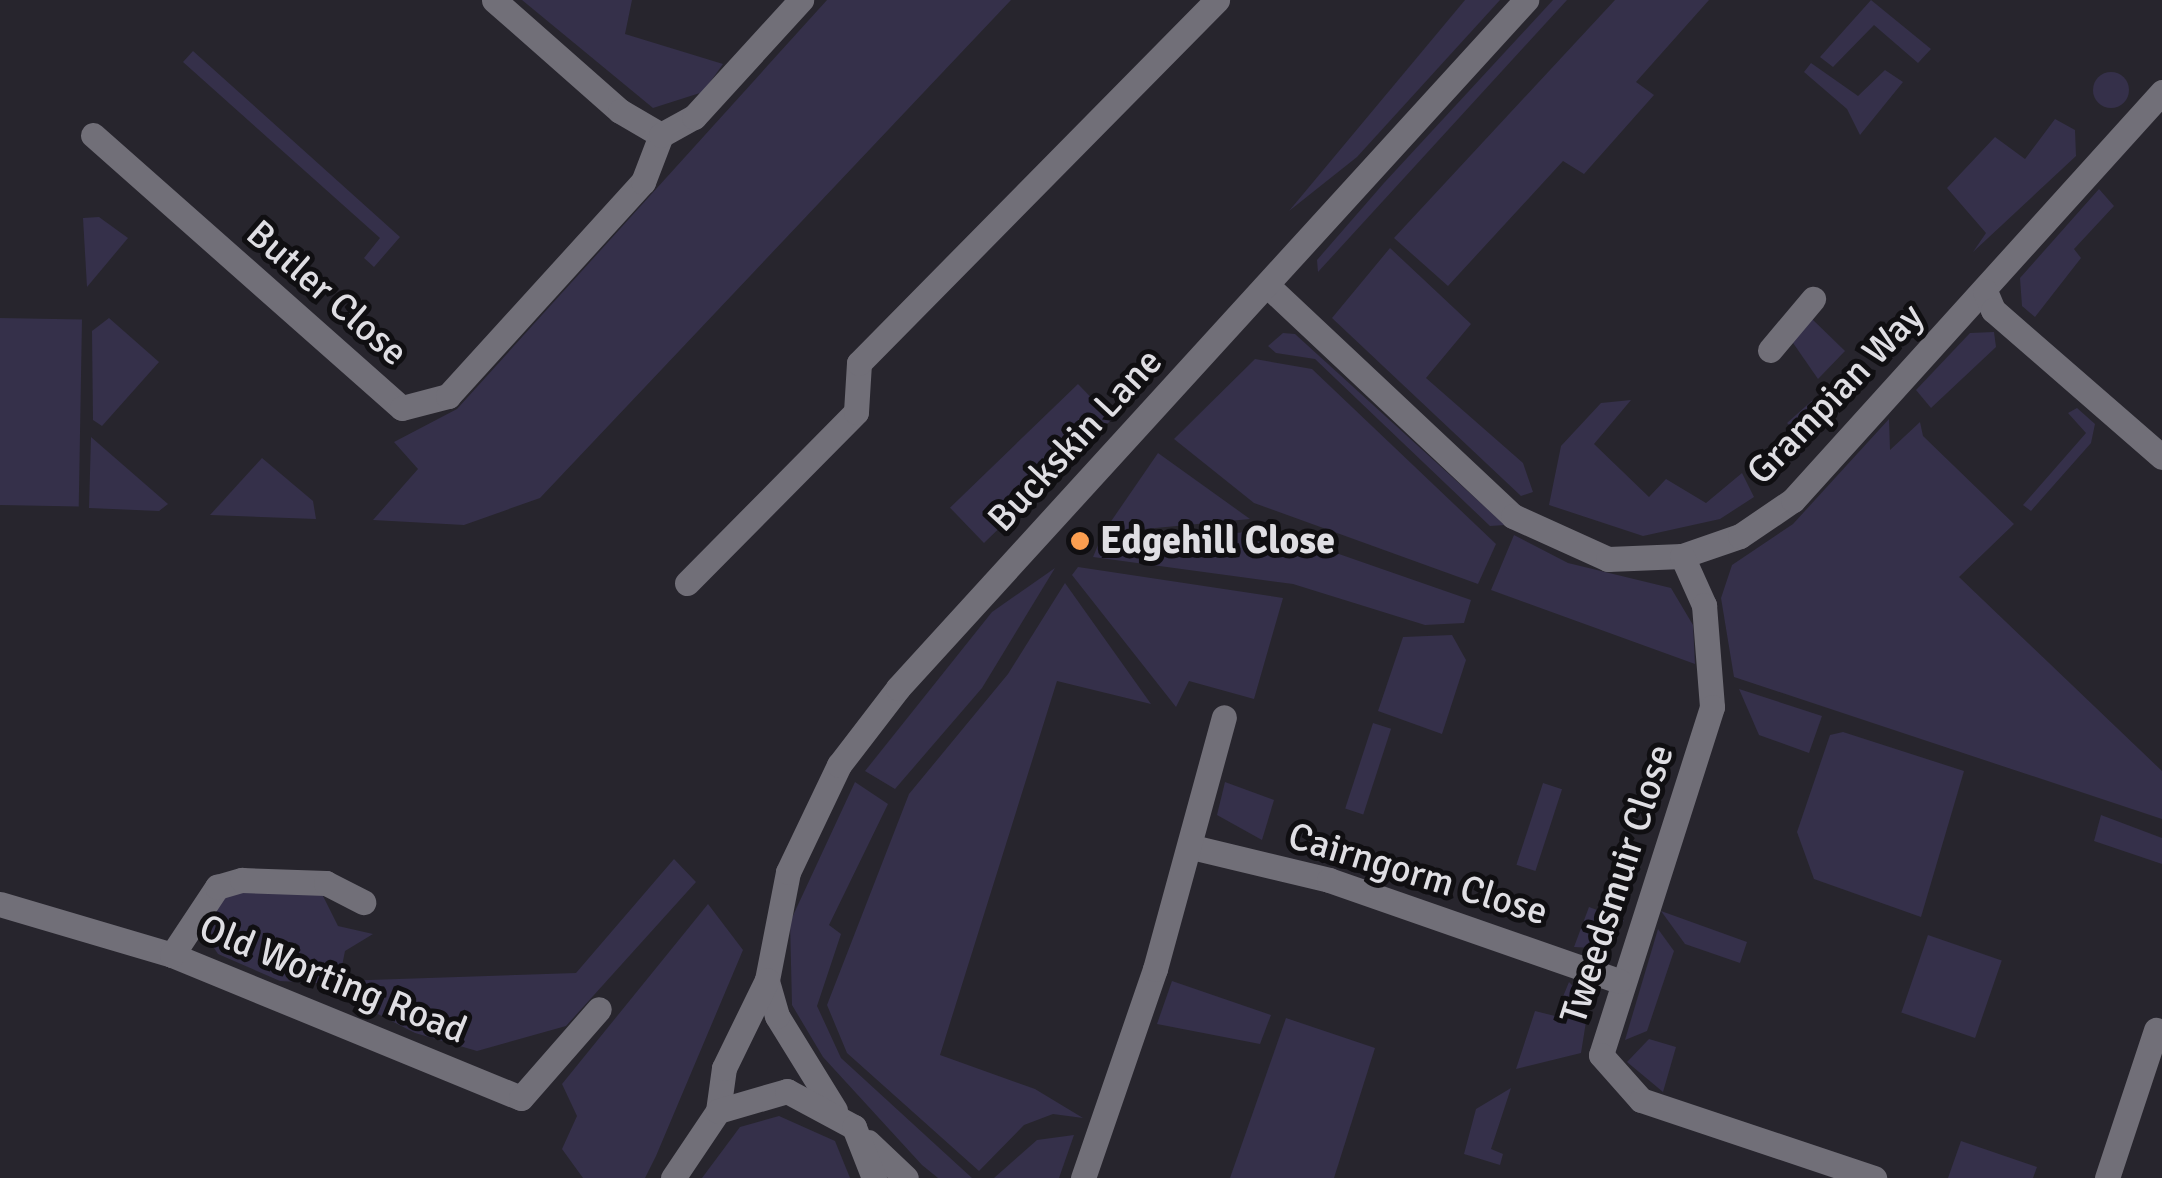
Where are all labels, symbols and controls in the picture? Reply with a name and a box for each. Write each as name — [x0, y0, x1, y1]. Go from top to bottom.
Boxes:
street label: Butler Close — [237, 211, 417, 375]
street label: Grampian Way — [1737, 294, 1933, 494]
street label: Buckskin Lane — [979, 339, 1171, 541]
place label: Edgehill Close — [1100, 518, 1335, 564]
marker: Edgehill Close — [1069, 530, 1091, 552]
street label: Tweedsmuir Close — [1550, 739, 1684, 1029]
street label: Cairngorm Close — [1283, 813, 1553, 935]
street label: Old Worting Road — [193, 905, 473, 1053]

